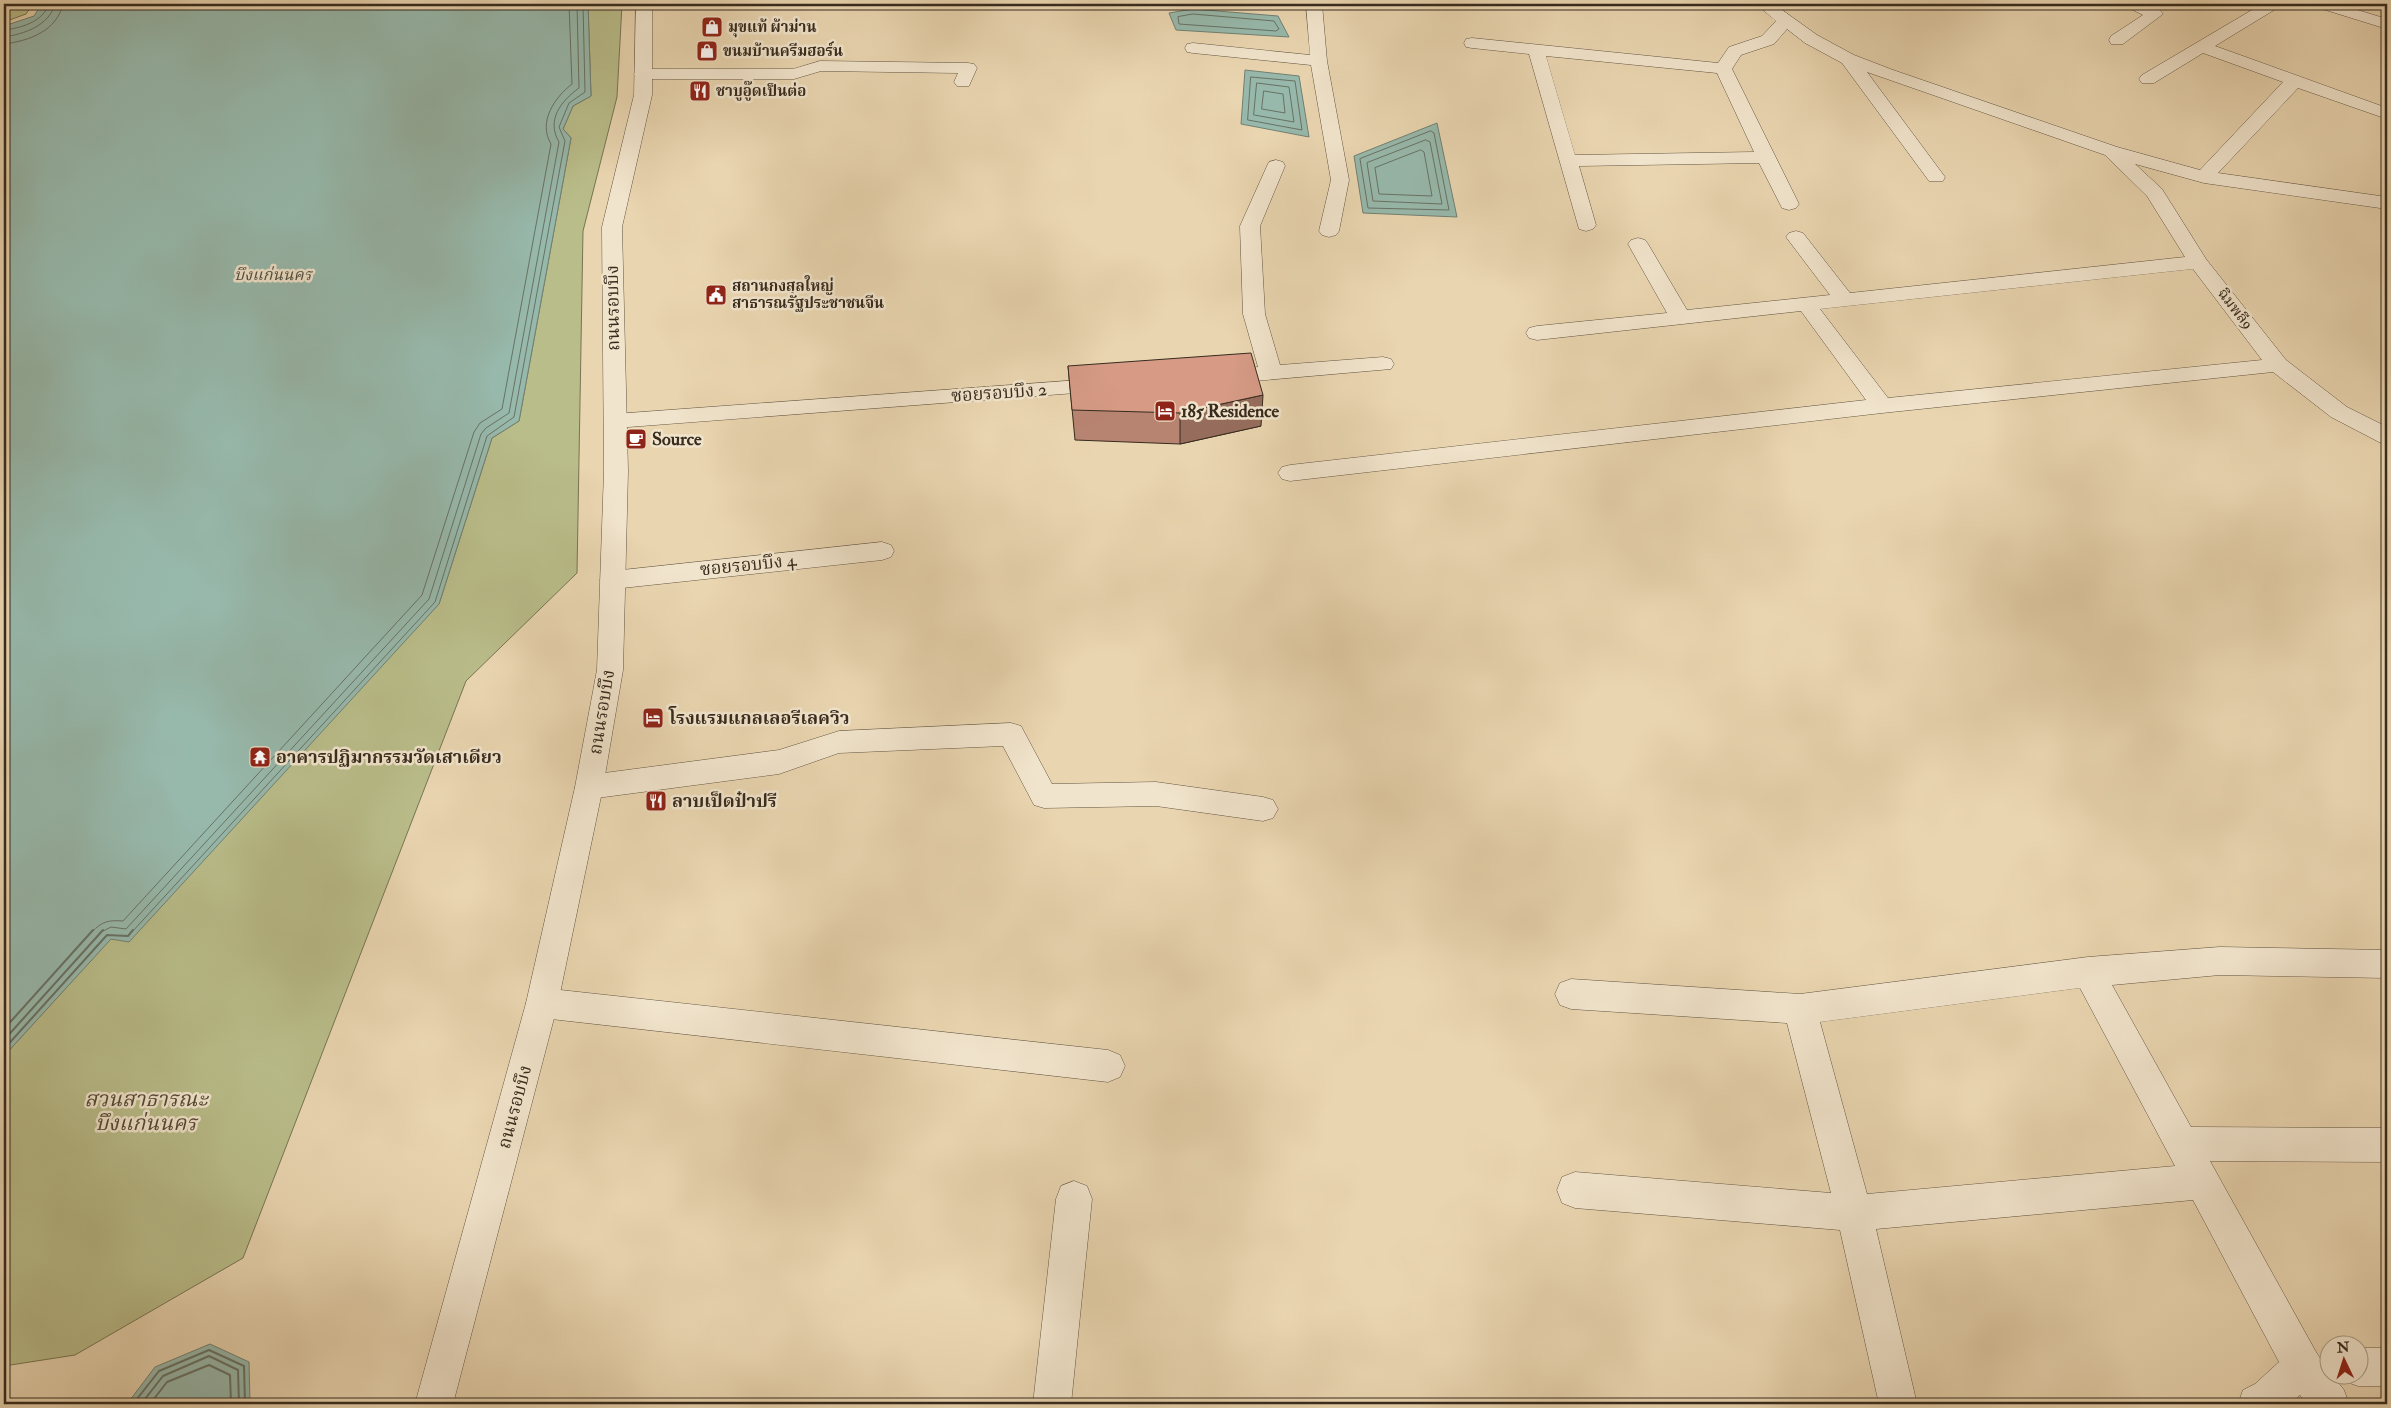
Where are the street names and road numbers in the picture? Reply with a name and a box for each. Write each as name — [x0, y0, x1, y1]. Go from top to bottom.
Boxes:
street label: ถนนรอบบึง — [601, 265, 625, 351]
street label: ฉิมพลี9 — [2213, 285, 2257, 333]
street label: ซอยรอบบึง 2 — [950, 378, 1048, 408]
street label: ซอยรอบบึง 4 — [699, 548, 799, 581]
street label: ถนนรอบบึง — [584, 668, 620, 756]
street label: ถนนรอบบึง — [493, 1063, 537, 1151]

